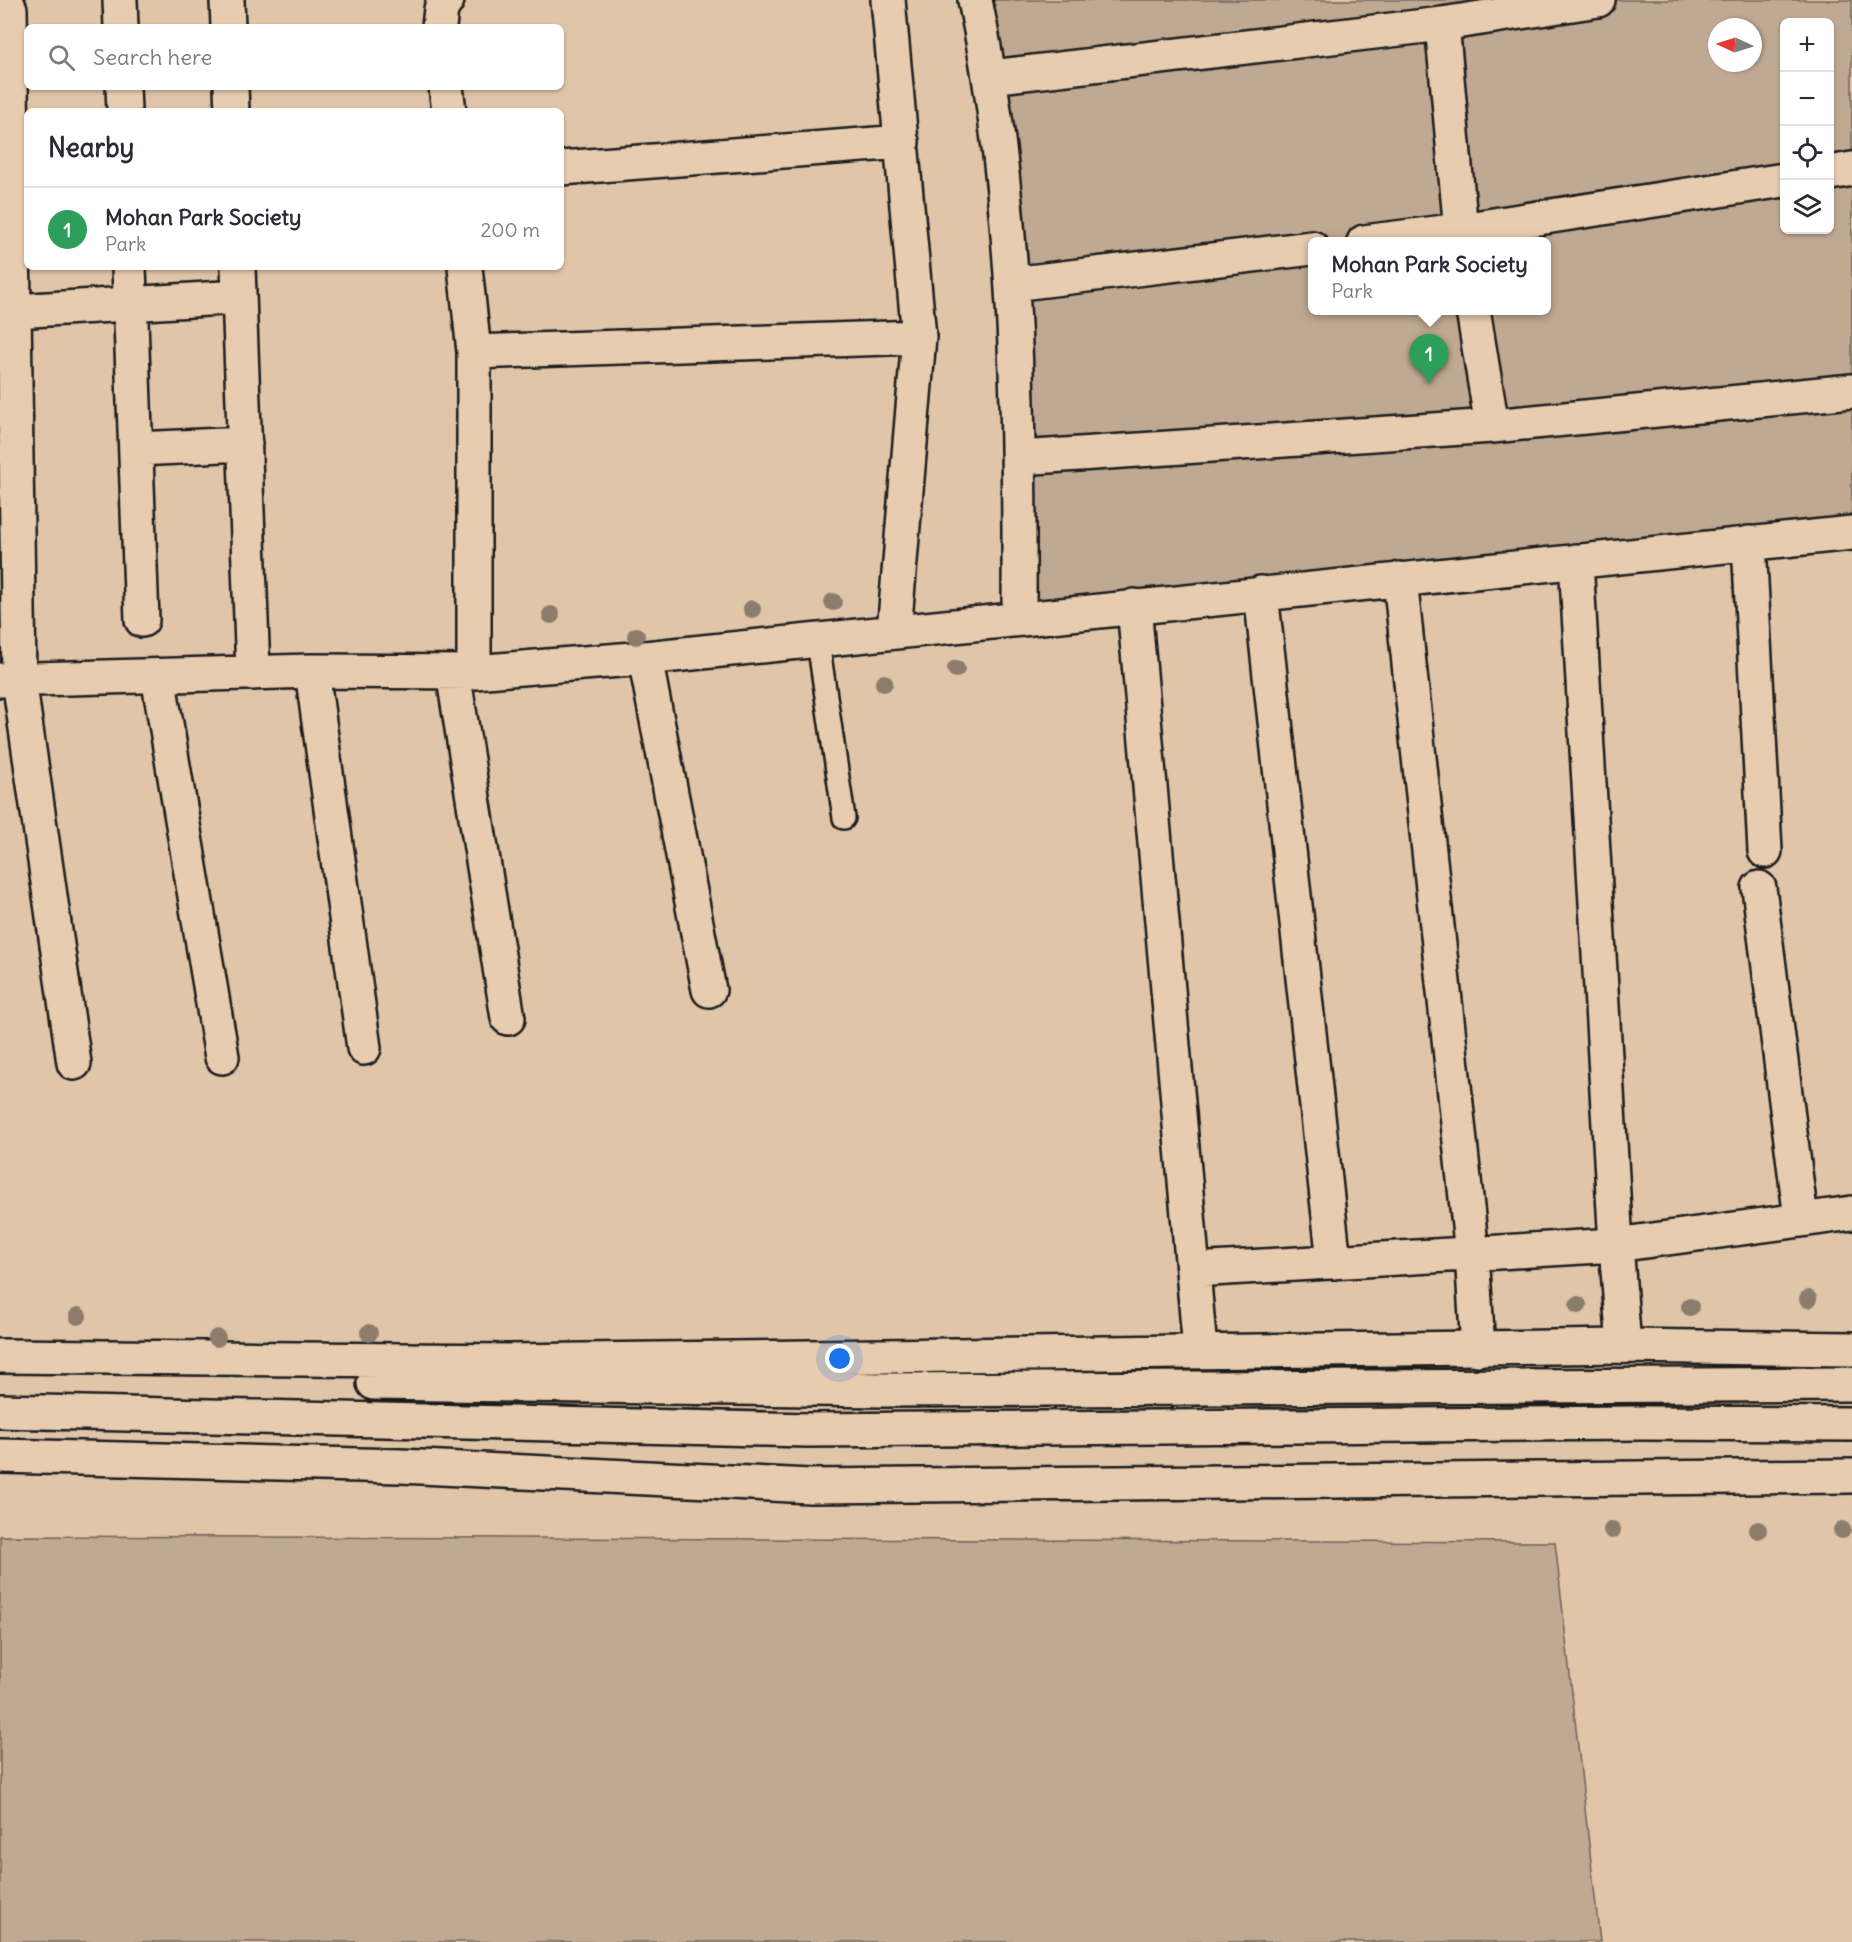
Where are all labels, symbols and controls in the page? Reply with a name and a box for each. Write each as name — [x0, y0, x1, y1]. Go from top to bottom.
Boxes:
north arrow — [1708, 18, 1762, 72]
map controls — [1780, 18, 1834, 234]
button: + — [1780, 18, 1834, 72]
search box — [24, 24, 564, 90]
icon: search — [45, 41, 78, 74]
text: Search here — [93, 43, 212, 71]
button: − — [1780, 72, 1834, 126]
button: locate — [1780, 126, 1834, 180]
text: Nearby — [48, 131, 134, 164]
button: layers — [1780, 180, 1834, 234]
text: Mohan Park Society — [105, 203, 301, 231]
text: 1 — [64, 217, 71, 242]
text: 200 m — [480, 217, 540, 242]
text: Park — [105, 231, 146, 256]
popup — [1308, 237, 1551, 315]
text: Mohan Park Society — [1331, 250, 1528, 278]
text: Park — [1331, 278, 1373, 303]
pin: 1 — [1410, 334, 1448, 384]
your location — [825, 1344, 854, 1373]

